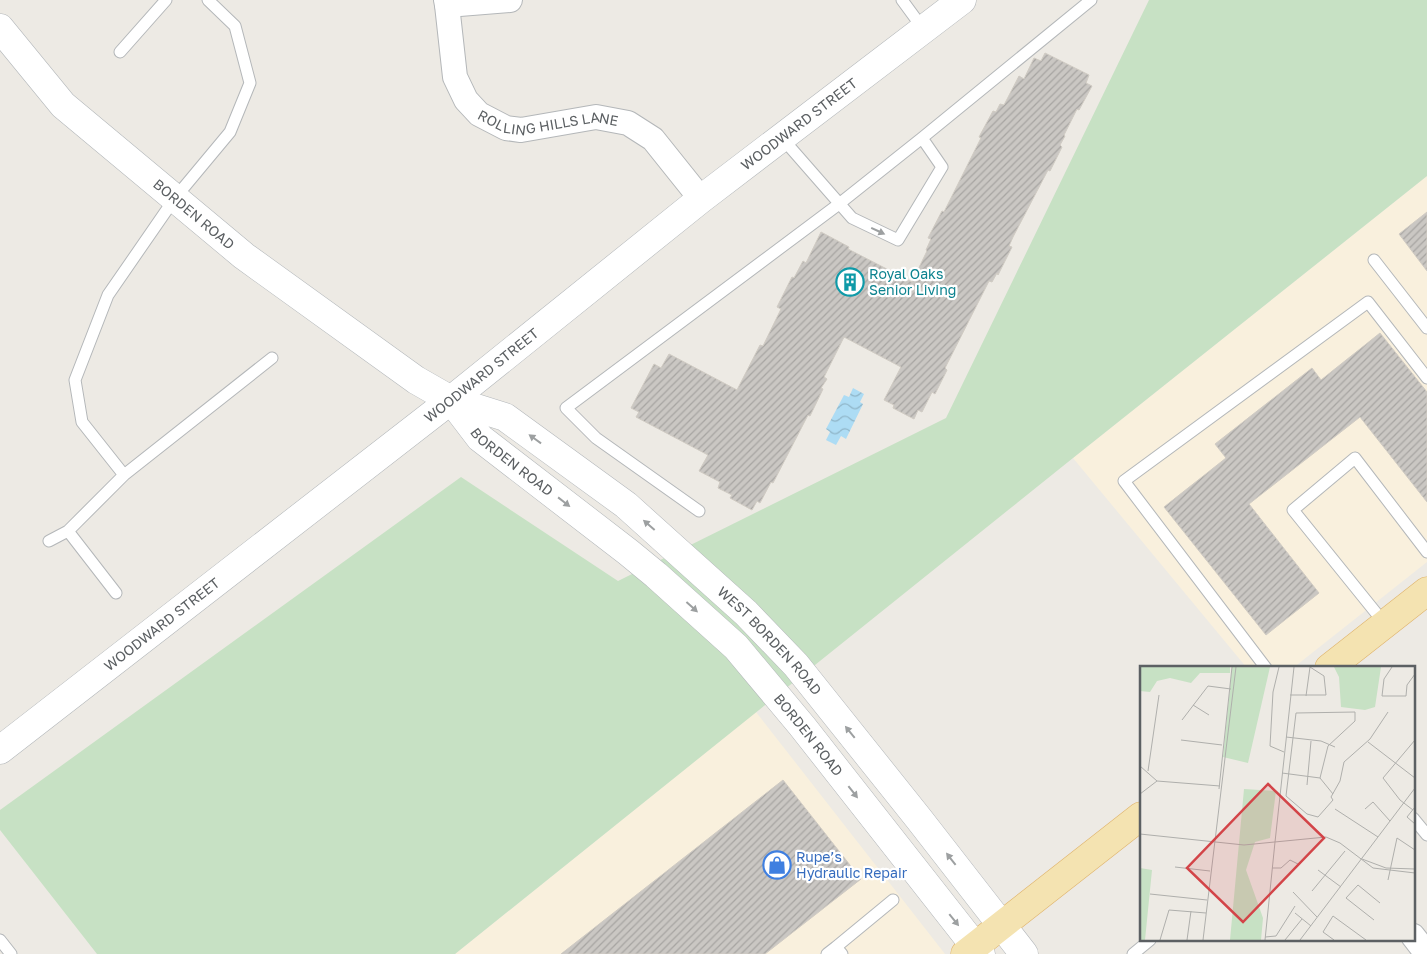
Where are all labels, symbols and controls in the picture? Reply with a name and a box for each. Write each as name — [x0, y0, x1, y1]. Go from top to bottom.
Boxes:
street label: WOODWARD STREET — [737, 74, 860, 173]
street label: ROLLING HILLS LANE — [475, 106, 620, 139]
street label: BORDEN ROAD — [150, 175, 238, 253]
one-way arrow — [871, 227, 885, 235]
place label: Royal Oaks Senior Living — [869, 265, 956, 298]
building icon: Royal Oaks Senior Living — [835, 267, 865, 297]
street label: WOODWARD STREET — [420, 324, 542, 426]
street label: BORDEN ROAD — [467, 424, 557, 499]
one-way arrow — [528, 434, 541, 444]
one-way arrow — [557, 497, 570, 508]
one-way arrow — [643, 520, 655, 531]
street label: WOODWARD STREET — [101, 574, 223, 674]
street label: WEST BORDEN ROAD — [714, 583, 825, 698]
one-way arrow — [686, 601, 698, 613]
inset map — [1140, 666, 1414, 942]
street label: BORDEN ROAD — [771, 690, 847, 779]
one-way arrow — [844, 726, 855, 739]
one-way arrow — [848, 785, 859, 798]
place label: Rupe’s Hydraulic Repair — [796, 848, 908, 881]
shop icon: Rupe’s Hydraulic Repair — [762, 850, 792, 880]
one-way arrow — [945, 853, 956, 866]
one-way arrow — [948, 913, 959, 926]

